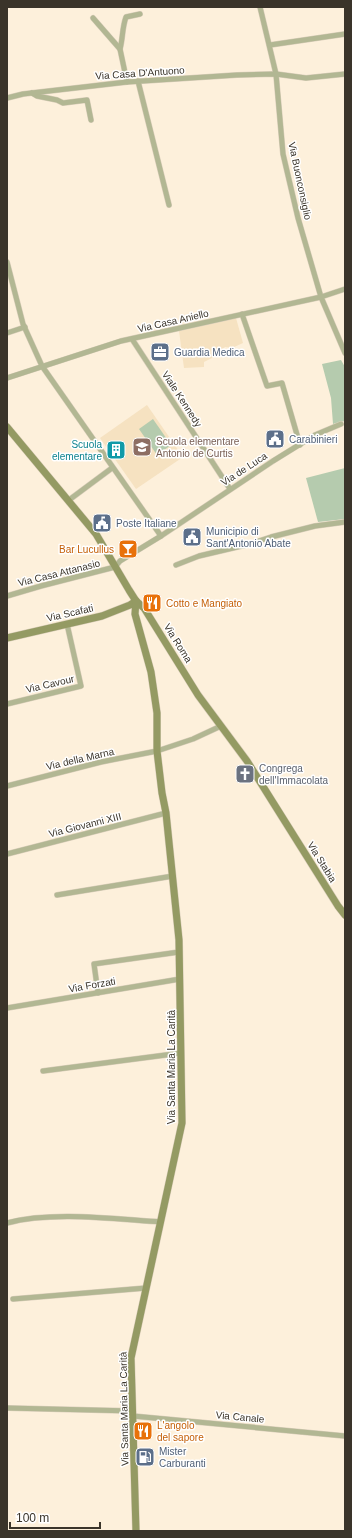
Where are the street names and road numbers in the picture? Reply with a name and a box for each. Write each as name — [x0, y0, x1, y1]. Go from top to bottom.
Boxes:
street label: Via Casa D'Antuono — [95, 64, 185, 82]
street label: Via Buonconsiglio — [286, 141, 314, 221]
street label: Via Casa Aniello — [136, 307, 210, 335]
street label: Viale Kennedy — [160, 369, 204, 429]
street label: Via de Luca — [219, 450, 269, 488]
street label: Via Casa Attanasio — [17, 557, 102, 589]
street label: Via Scafati — [46, 602, 94, 624]
street label: Via Roma — [162, 622, 194, 665]
street label: Via Cavour — [25, 673, 76, 695]
street label: Via della Marna — [45, 746, 115, 772]
street label: Via Giovanni XIII — [48, 811, 122, 839]
street label: Via Stabia — [305, 840, 339, 885]
street label: Via Forzati — [68, 975, 116, 995]
street label: Via Santa Maria La Carità — [166, 1009, 177, 1124]
street label: Via Santa Maria La Carità — [117, 1351, 130, 1466]
street label: Via Canale — [215, 1409, 265, 1425]

